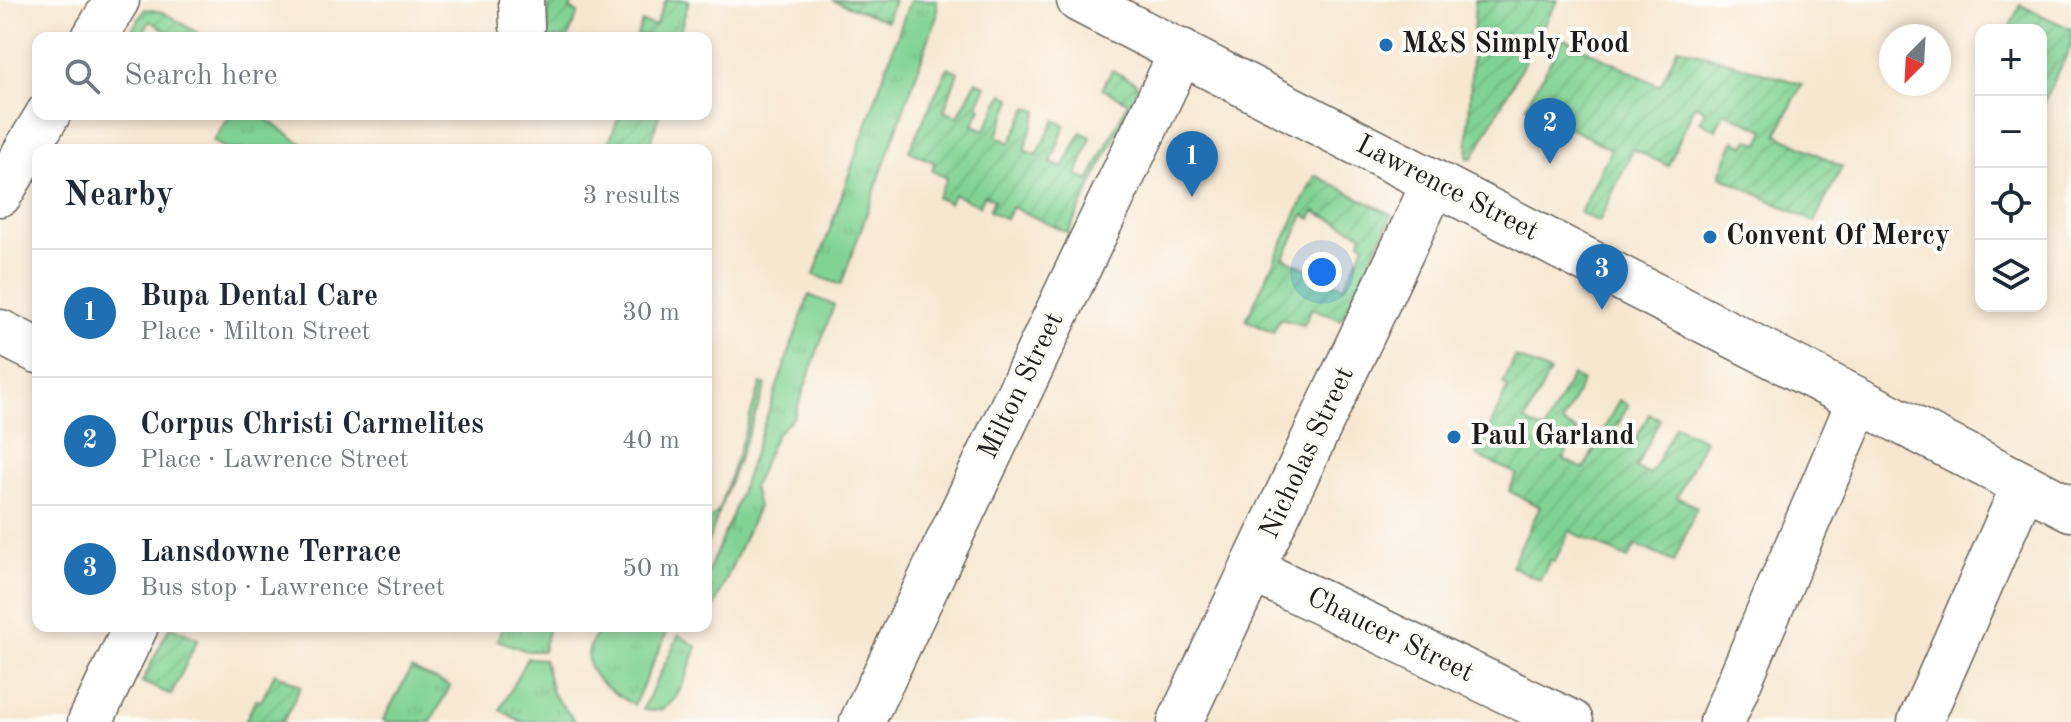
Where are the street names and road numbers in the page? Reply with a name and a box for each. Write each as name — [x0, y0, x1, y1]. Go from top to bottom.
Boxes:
street label: Lawrence Street — [1351, 131, 1543, 247]
street label: Milton Street — [974, 308, 1070, 464]
street label: Nicholas Street — [1256, 363, 1360, 543]
street label: Chaucer Street — [1302, 584, 1478, 688]

